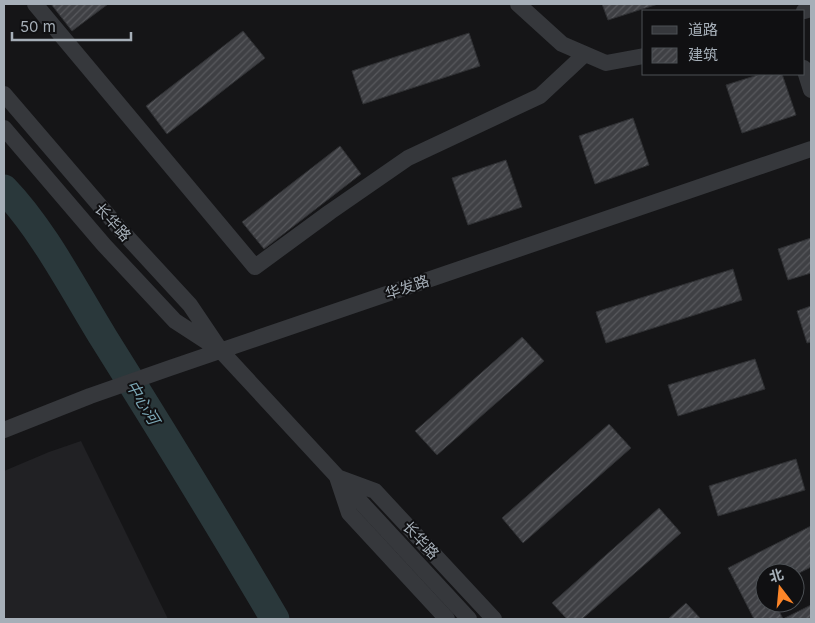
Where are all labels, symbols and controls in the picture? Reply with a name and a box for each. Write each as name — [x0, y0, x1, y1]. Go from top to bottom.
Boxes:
scale bar — [12, 10, 131, 42]
legend — [642, 10, 805, 75]
text: 50 m — [20, 17, 56, 36]
text: 道路 — [688, 20, 718, 39]
text: 建筑 — [688, 45, 718, 64]
street label: 长华路 — [91, 199, 135, 245]
street label: 华发路 — [383, 271, 431, 303]
water label: 中心河 — [122, 376, 165, 430]
street label: 长华路 — [399, 517, 443, 563]
north arrow — [755, 563, 805, 613]
text: 北 — [767, 565, 785, 585]

